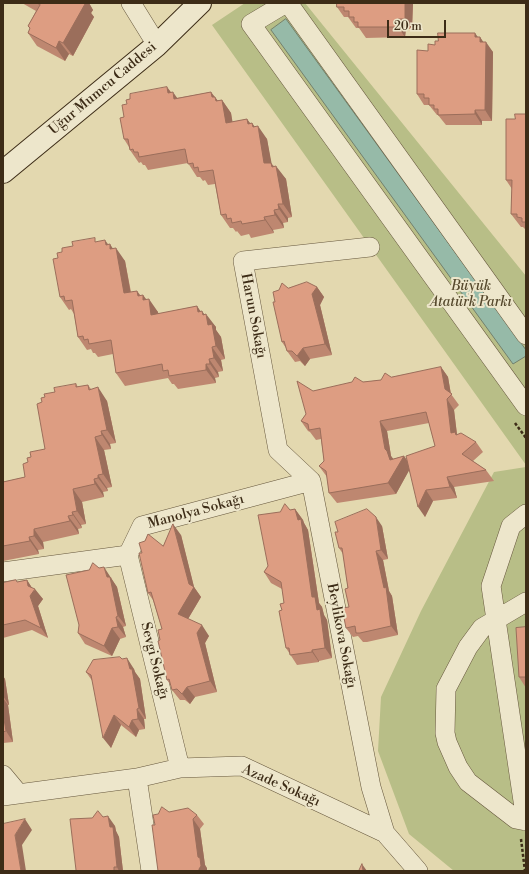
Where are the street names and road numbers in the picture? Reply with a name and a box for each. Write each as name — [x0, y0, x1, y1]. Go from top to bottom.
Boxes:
street label: Uğur Mumcu Caddesi — [46, 39, 160, 139]
street label: Harun Sokağı — [236, 272, 270, 360]
street label: Manolya Sokağı — [146, 491, 246, 533]
street label: Beylikova Sokağı — [323, 582, 359, 690]
street label: Sevgi Sokağı — [136, 621, 172, 701]
street label: Azade Sokağı — [239, 761, 323, 811]

